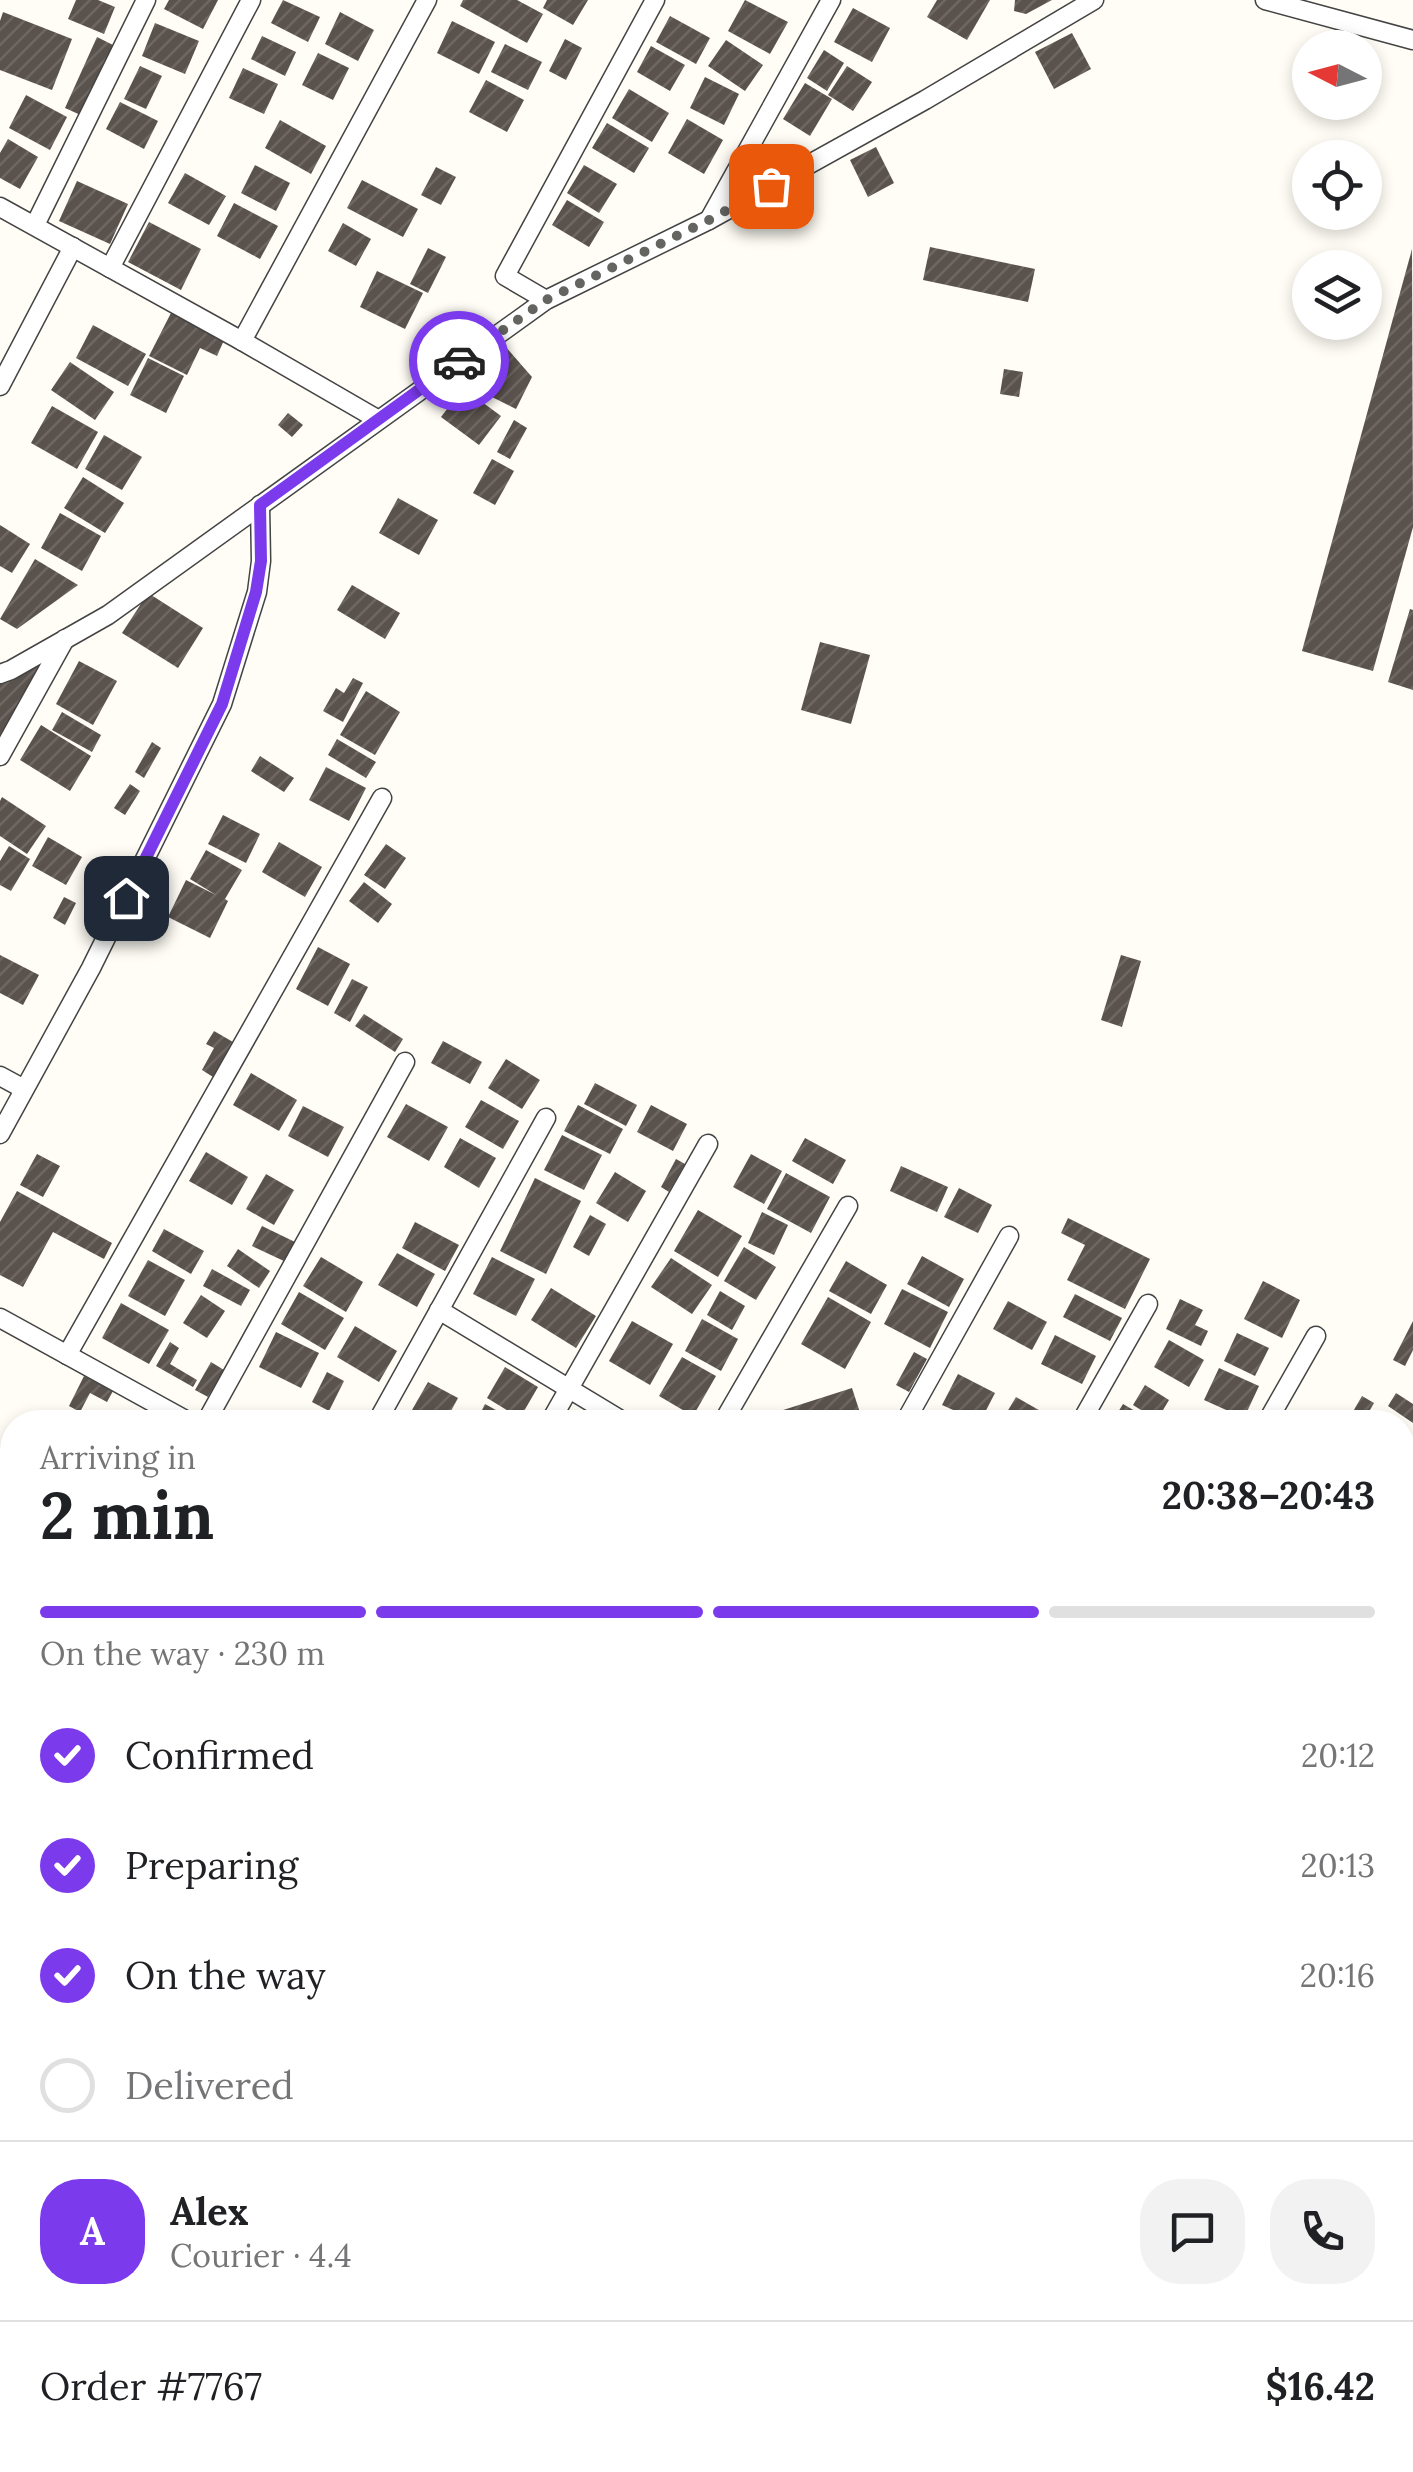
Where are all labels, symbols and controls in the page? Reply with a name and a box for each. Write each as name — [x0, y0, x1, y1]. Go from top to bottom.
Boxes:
north arrow — [1292, 30, 1382, 120]
map controls — [1292, 30, 1382, 340]
button: locate — [1292, 140, 1382, 230]
pin — [729, 144, 814, 229]
icon: bag — [744, 159, 799, 214]
button: layers — [1292, 250, 1382, 340]
courier — [409, 311, 509, 411]
icon: car — [432, 334, 487, 389]
pin — [84, 856, 169, 941]
icon: home — [99, 871, 154, 926]
text: Arriving in — [40, 1437, 196, 1478]
text: 20:38–20:43 — [1162, 1471, 1375, 1519]
text: 2 min — [40, 1474, 214, 1557]
text: On the way · 230 m — [40, 1633, 325, 1674]
icon: check — [40, 1728, 95, 1783]
text: Confirmed — [125, 1731, 314, 1779]
text: 20:12 — [1301, 1735, 1375, 1776]
icon: check — [40, 1838, 95, 1893]
text: Preparing — [125, 1841, 298, 1889]
text: 20:13 — [1300, 1845, 1375, 1886]
icon: check — [40, 1948, 95, 2003]
text: On the way — [125, 1951, 326, 1999]
text: 20:16 — [1300, 1955, 1375, 1996]
text: Delivered — [125, 2061, 294, 2109]
button: chat — [1140, 2179, 1245, 2284]
button: phone — [1270, 2179, 1375, 2284]
text: Alex — [170, 2187, 249, 2235]
text: A — [80, 2207, 105, 2255]
text: Courier · 4.4 — [170, 2235, 352, 2276]
text: Order #7767 — [40, 2362, 262, 2410]
text: $16.42 — [1265, 2362, 1375, 2410]

